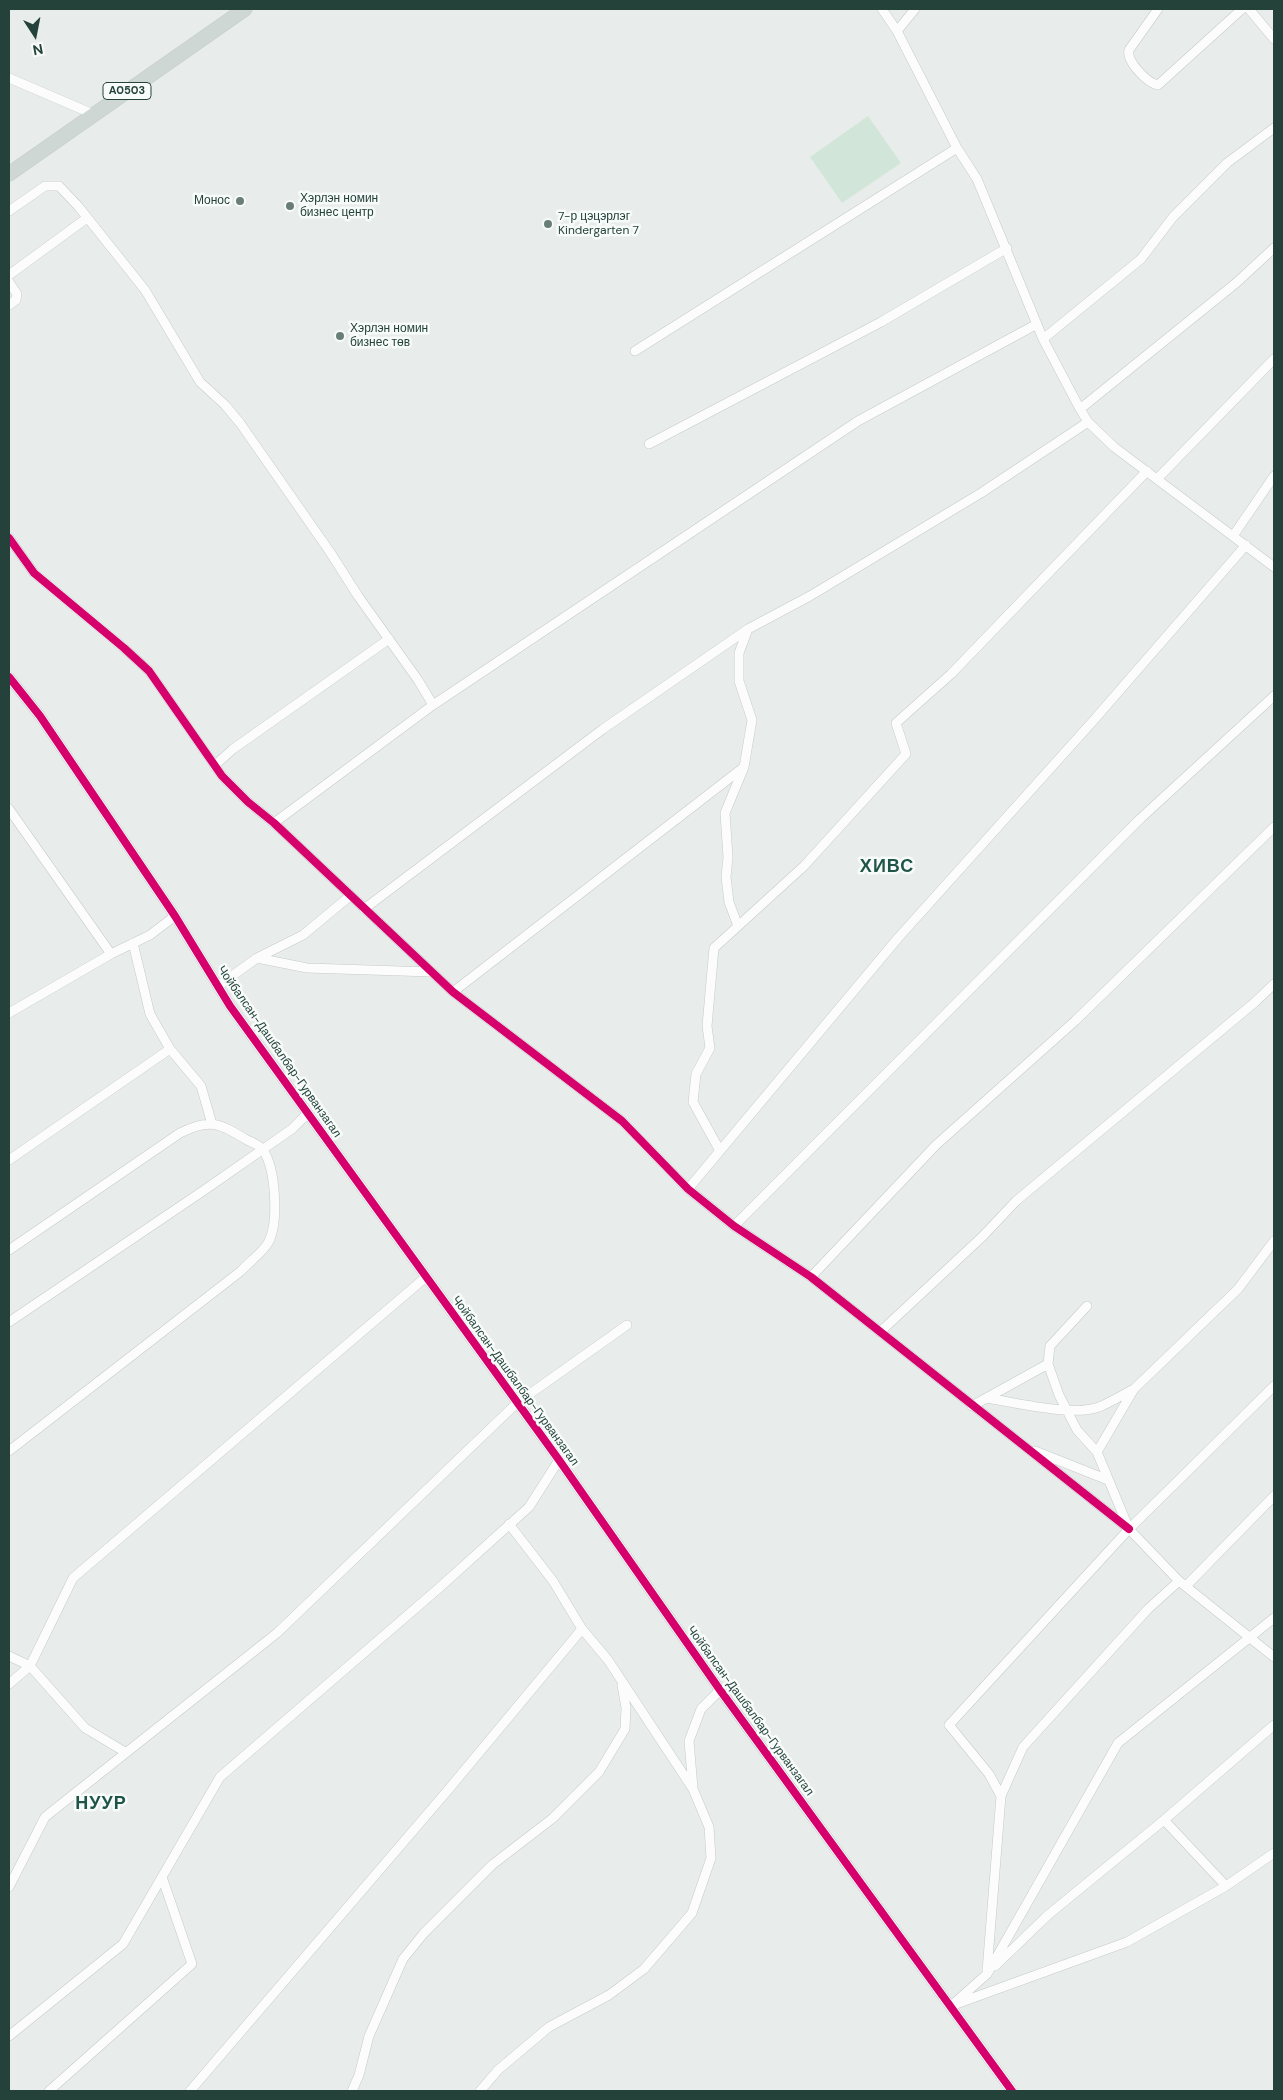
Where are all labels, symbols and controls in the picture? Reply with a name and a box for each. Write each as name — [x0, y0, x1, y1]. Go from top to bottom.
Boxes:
north arrow — [10, 10, 60, 60]
text: N — [31, 40, 45, 60]
road number: A0503 — [103, 82, 151, 100]
place label: Хэрлэн номин бизнес центр — [300, 192, 378, 220]
place label: Монос — [194, 194, 230, 208]
marker: Монос — [234, 195, 246, 207]
marker: Хэрлэн номин бизнес центр — [284, 200, 296, 212]
place label: 7-р цэцэрлэг Kindergarten 7 — [558, 210, 639, 238]
marker: 7-р цэцэрлэг Kindergarten 7 — [542, 218, 554, 230]
place label: Хэрлэн номин бизнес төв — [350, 322, 428, 350]
marker: Хэрлэн номин бизнес төв — [334, 330, 346, 342]
district label: ХИВС — [859, 856, 915, 878]
street label: Чойбалсан-Дашбалбар-Гурванзагал — [214, 963, 344, 1141]
street label: Чойбалсан-Дашбалбар-Гурванзагал — [449, 1293, 581, 1469]
street label: Чойбалсан-Дашбалбар-Гурванзагал — [684, 1623, 816, 1799]
district label: НУУР — [75, 1793, 127, 1815]

